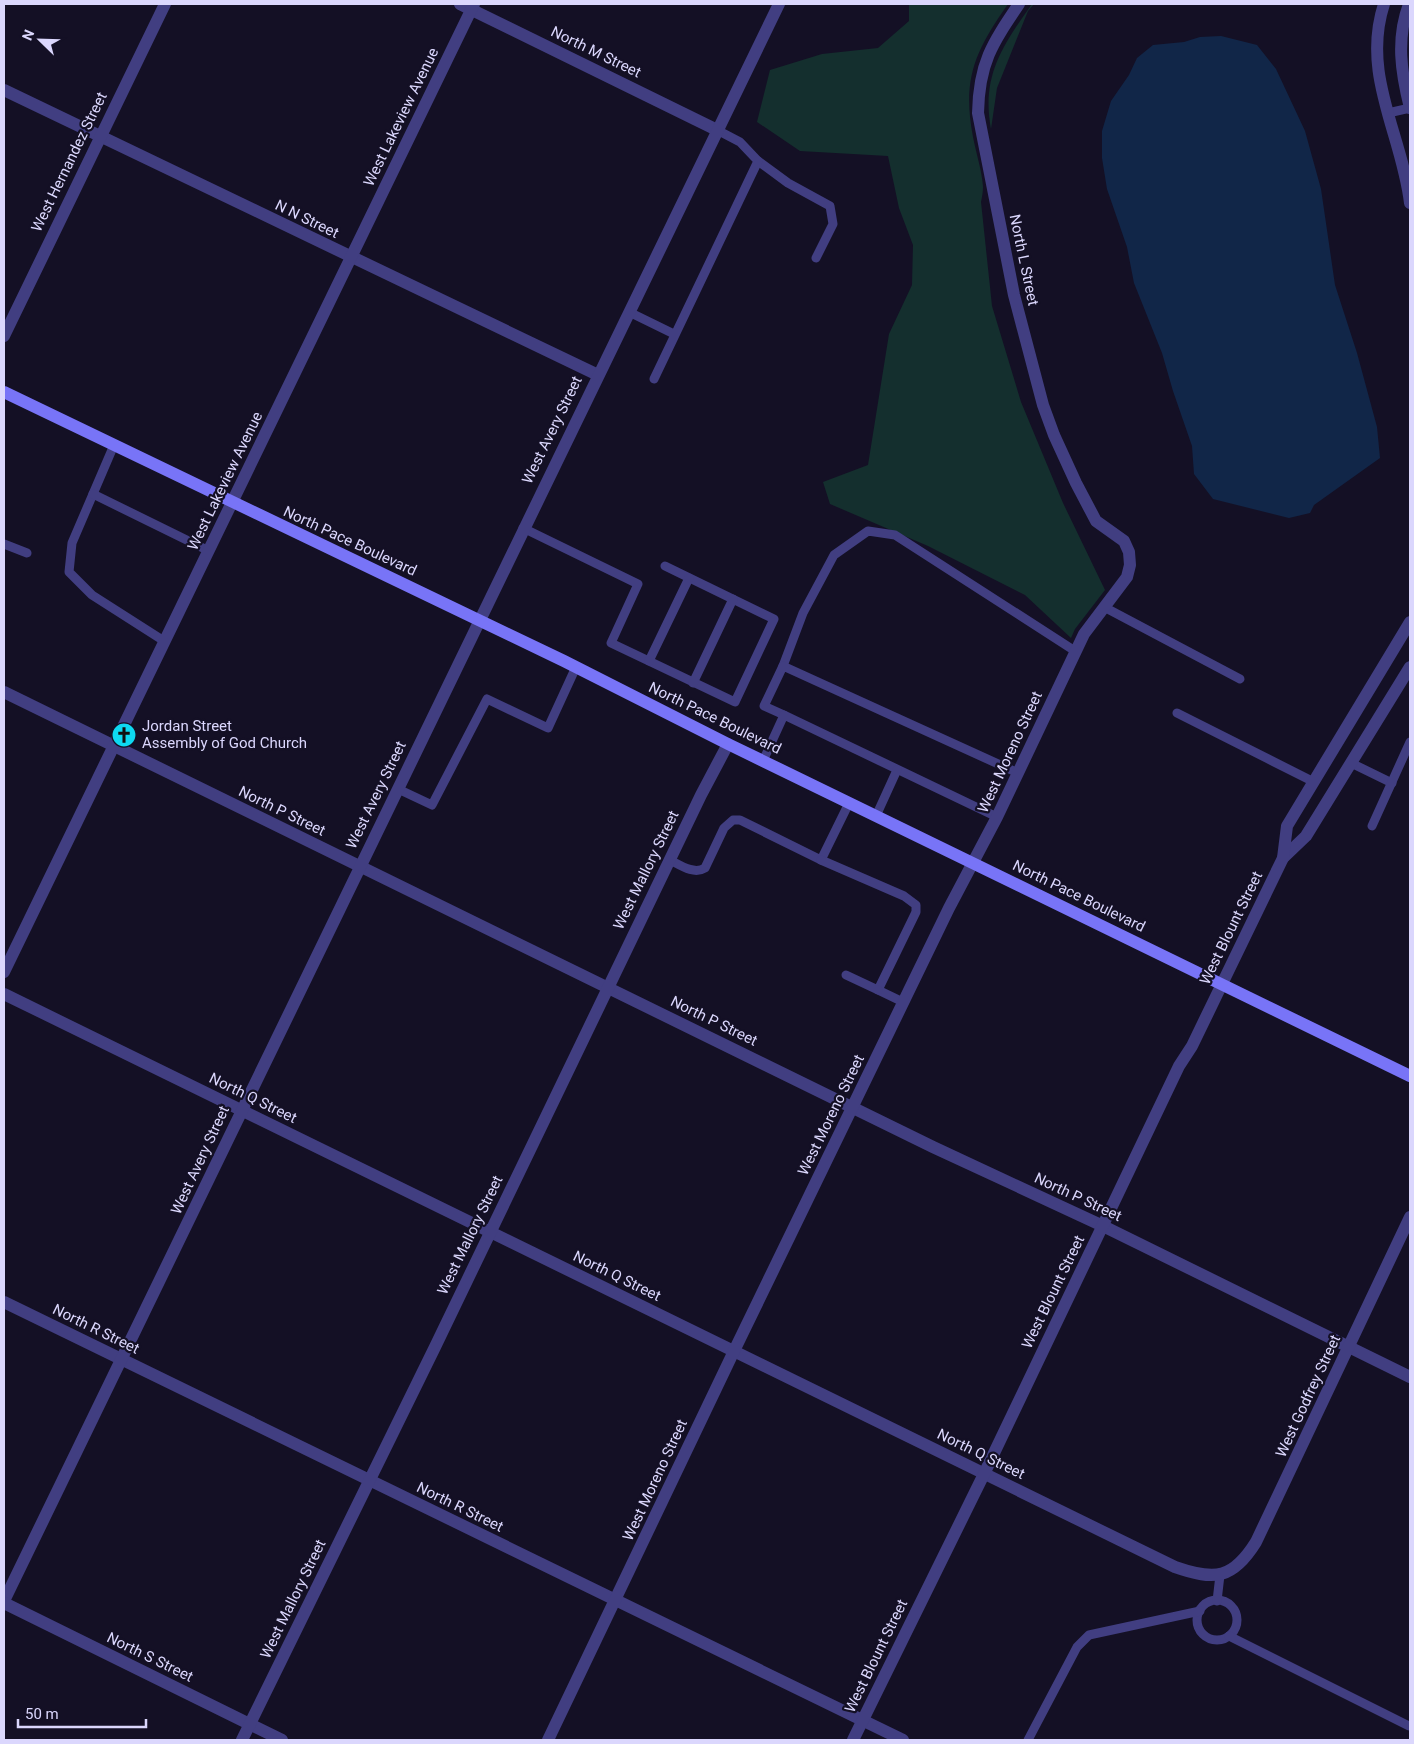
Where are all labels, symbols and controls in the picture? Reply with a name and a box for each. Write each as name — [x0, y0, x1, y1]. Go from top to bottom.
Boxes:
north arrow — [15, 15, 65, 65]
street label: North M Street — [548, 22, 644, 82]
text: N — [19, 27, 37, 43]
street label: West Lakeview Avenue — [360, 45, 442, 189]
street label: West Hernandez Street — [27, 89, 111, 235]
street label: N N Street — [272, 196, 342, 242]
street label: North L Street — [1006, 213, 1042, 307]
street label: West Avery Street — [518, 373, 586, 487]
street label: West Lakeview Avenue — [184, 409, 266, 553]
street label: North Pace Boulevard — [280, 502, 420, 580]
street label: North Pace Boulevard — [646, 678, 784, 758]
street label: West Moreno Street — [974, 688, 1046, 816]
place label: Jordan Street Assembly of God Church — [142, 717, 307, 752]
church icon: Jordan Street Assembly of God Church — [111, 722, 137, 748]
street label: West Avery Street — [342, 738, 410, 852]
street label: North P Street — [236, 782, 328, 840]
street label: West Mallory Street — [609, 808, 683, 932]
street label: North Pace Boulevard — [1010, 856, 1148, 936]
street label: West Blount Street — [1196, 868, 1266, 988]
street label: North P Street — [668, 992, 760, 1050]
street label: West Moreno Street — [794, 1052, 868, 1178]
street label: North Q Street — [206, 1069, 300, 1127]
street label: West Avery Street — [167, 1103, 233, 1217]
street label: North P Street — [1031, 1169, 1125, 1225]
street label: West Mallory Street — [433, 1173, 507, 1297]
street label: West Blount Street — [1018, 1232, 1088, 1352]
street label: North Q Street — [570, 1247, 664, 1305]
street label: North R Street — [50, 1300, 142, 1358]
street label: West Godfrey Street — [1272, 1332, 1344, 1460]
street label: West Moreno Street — [619, 1416, 691, 1544]
street label: North Q Street — [934, 1425, 1028, 1483]
street label: North R Street — [414, 1478, 506, 1536]
street label: West Mallory Street — [256, 1537, 330, 1661]
street label: West Blount Street — [841, 1596, 911, 1716]
street label: North S Street — [104, 1628, 196, 1686]
scale bar — [18, 1696, 145, 1728]
text: 50 m — [25, 1705, 59, 1723]

